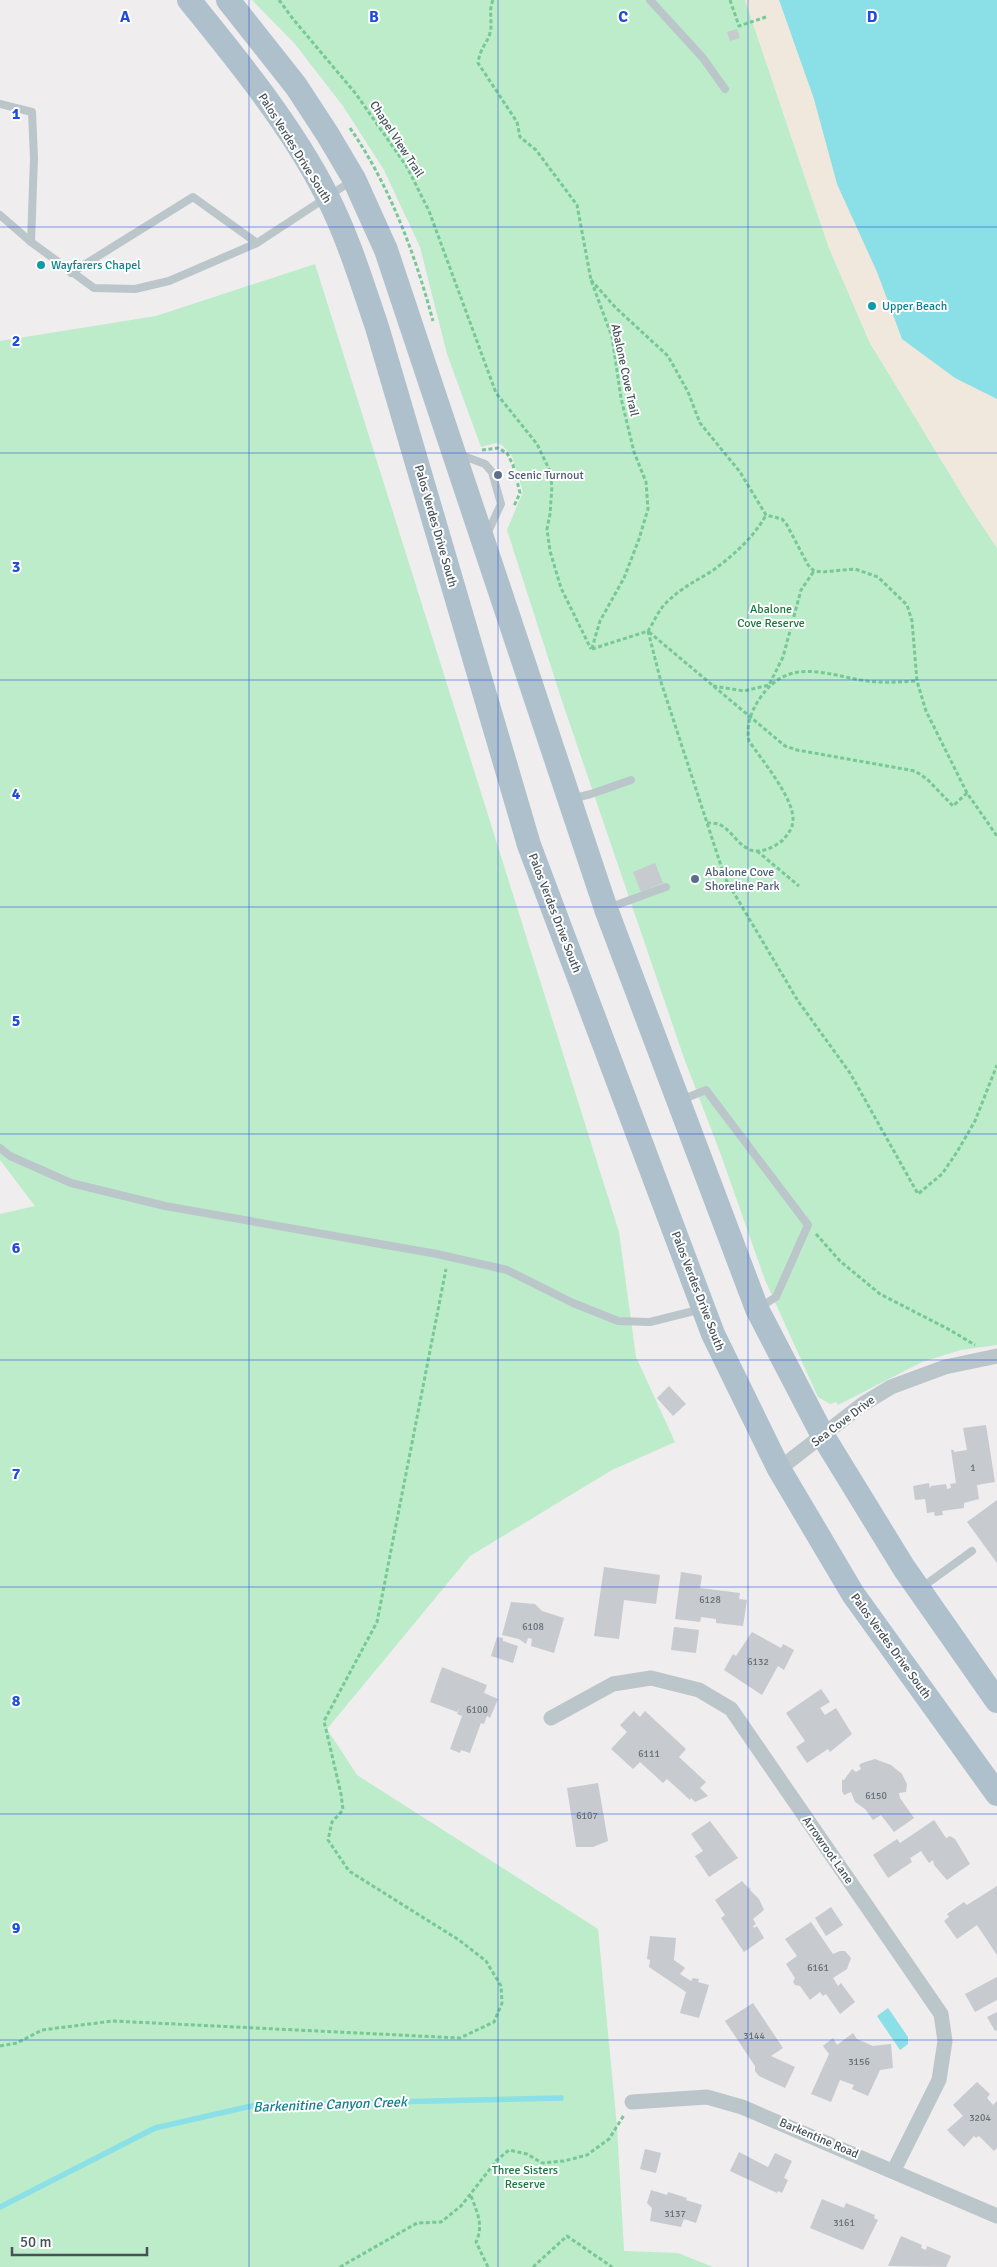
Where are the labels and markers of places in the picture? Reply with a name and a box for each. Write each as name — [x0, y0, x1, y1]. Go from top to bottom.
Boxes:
place label: Wayfarers Chapel — [51, 258, 141, 273]
marker: Wayfarers Chapel — [35, 259, 47, 271]
place label: Upper Beach — [882, 299, 947, 314]
marker: Upper Beach — [866, 300, 878, 312]
place label: Scenic Turnout — [508, 468, 584, 483]
marker: Scenic Turnout — [492, 469, 504, 481]
place label: Abalone Cove Shoreline Park — [705, 865, 780, 894]
marker: Abalone Cove Shoreline Park — [689, 873, 701, 885]

